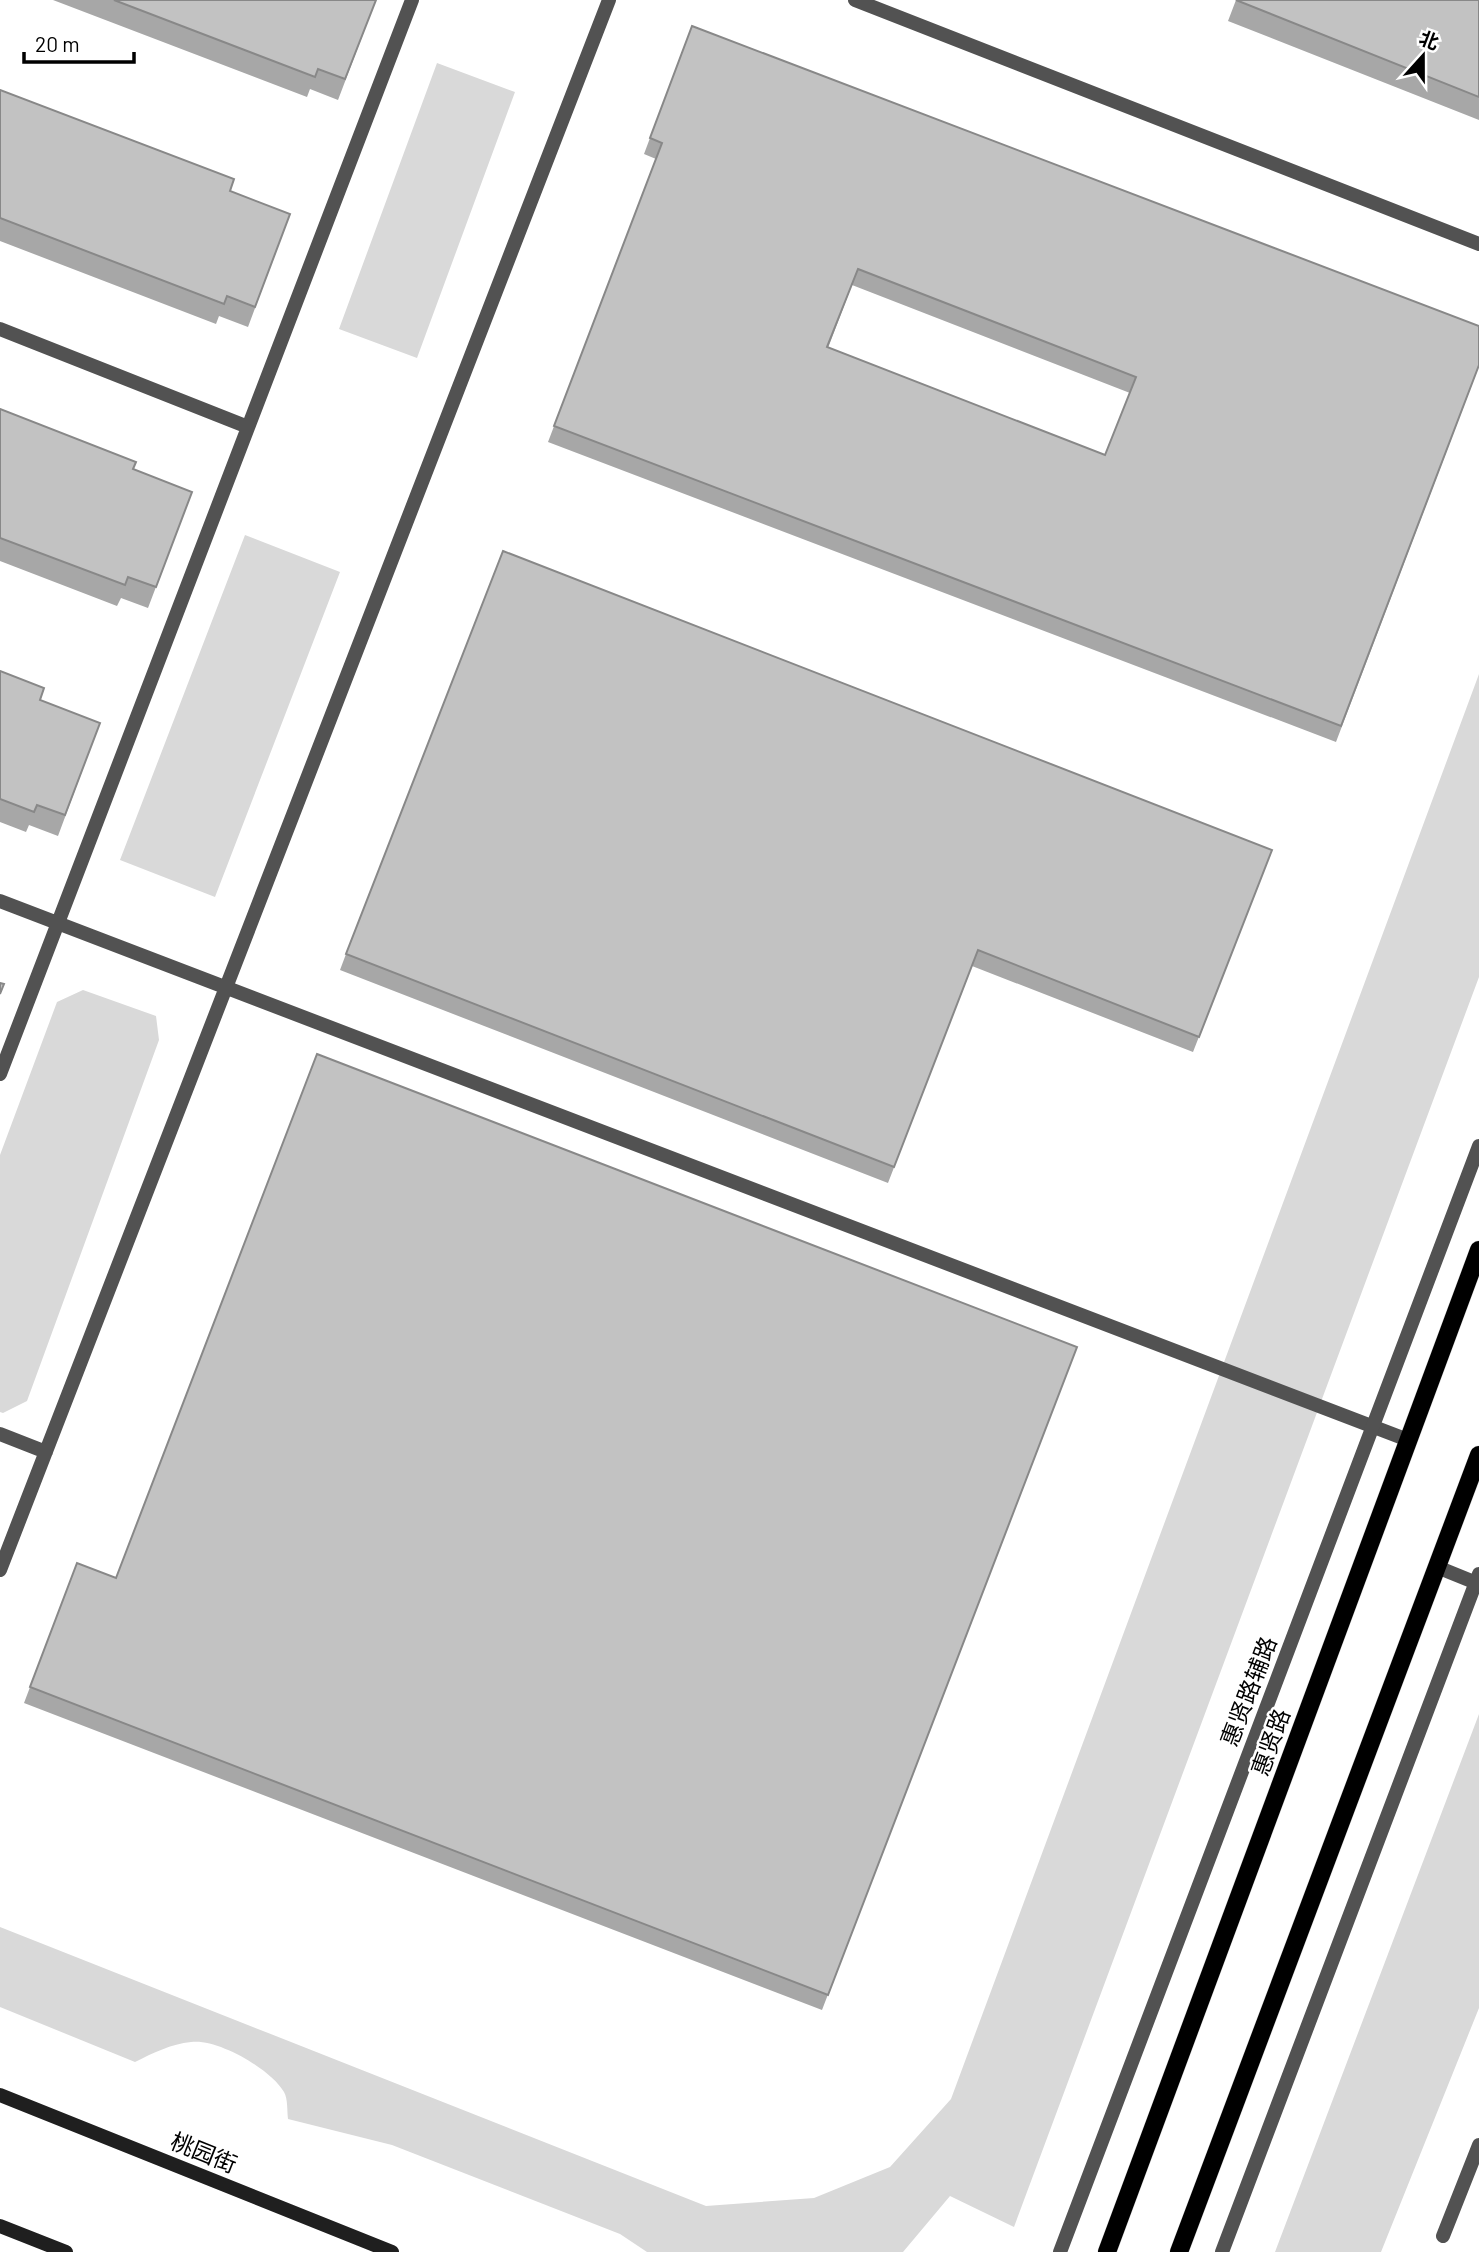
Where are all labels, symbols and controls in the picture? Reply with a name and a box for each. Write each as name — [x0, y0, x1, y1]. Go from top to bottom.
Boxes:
scale bar — [24, 21, 135, 65]
north arrow — [1388, 21, 1458, 91]
text: 北 — [1416, 26, 1442, 54]
text: 20 m — [35, 31, 80, 56]
street label: 惠贤路辅路 — [1215, 1632, 1281, 1750]
street label: 惠贤路 — [1245, 1705, 1295, 1779]
street label: 桃园街 — [167, 2126, 241, 2178]

